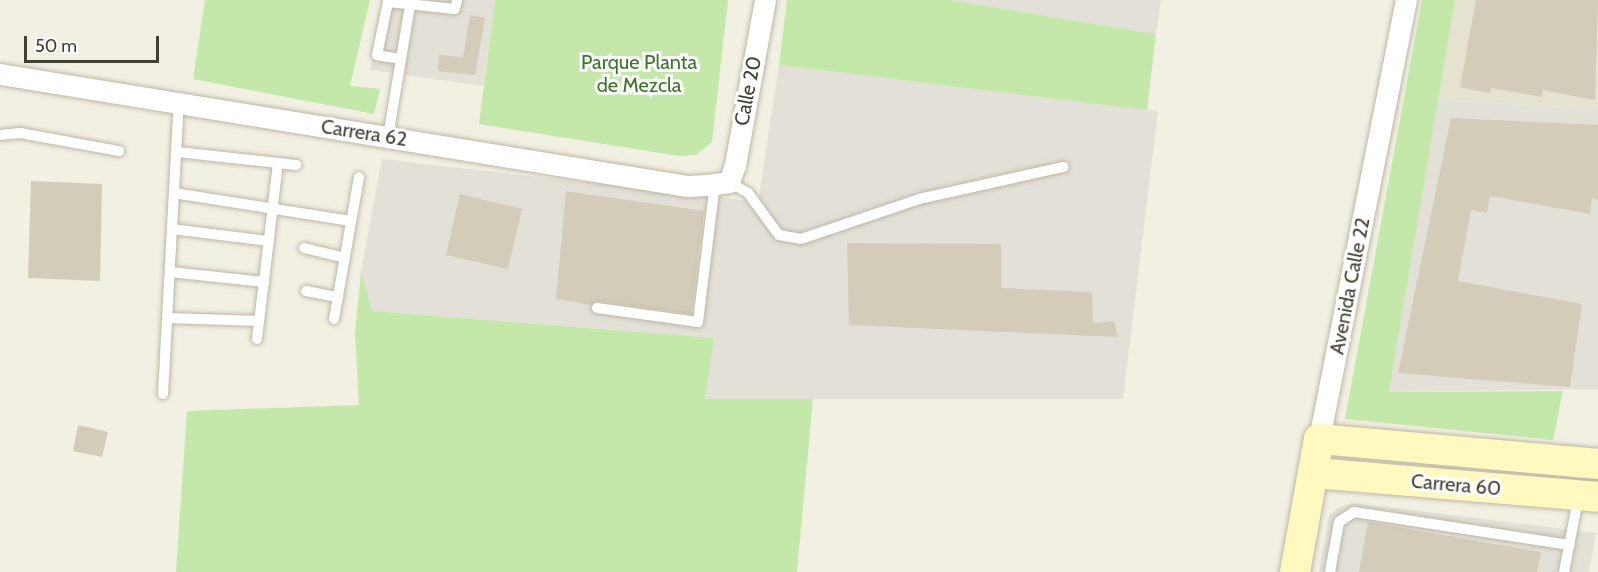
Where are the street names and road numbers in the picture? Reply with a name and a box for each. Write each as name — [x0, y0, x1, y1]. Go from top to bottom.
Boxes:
street label: Calle 20 — [730, 54, 766, 128]
street label: Carrera 62 — [319, 114, 409, 152]
street label: Avenida Calle 22 — [1325, 215, 1375, 357]
street label: Carrera 60 — [1410, 469, 1502, 501]

